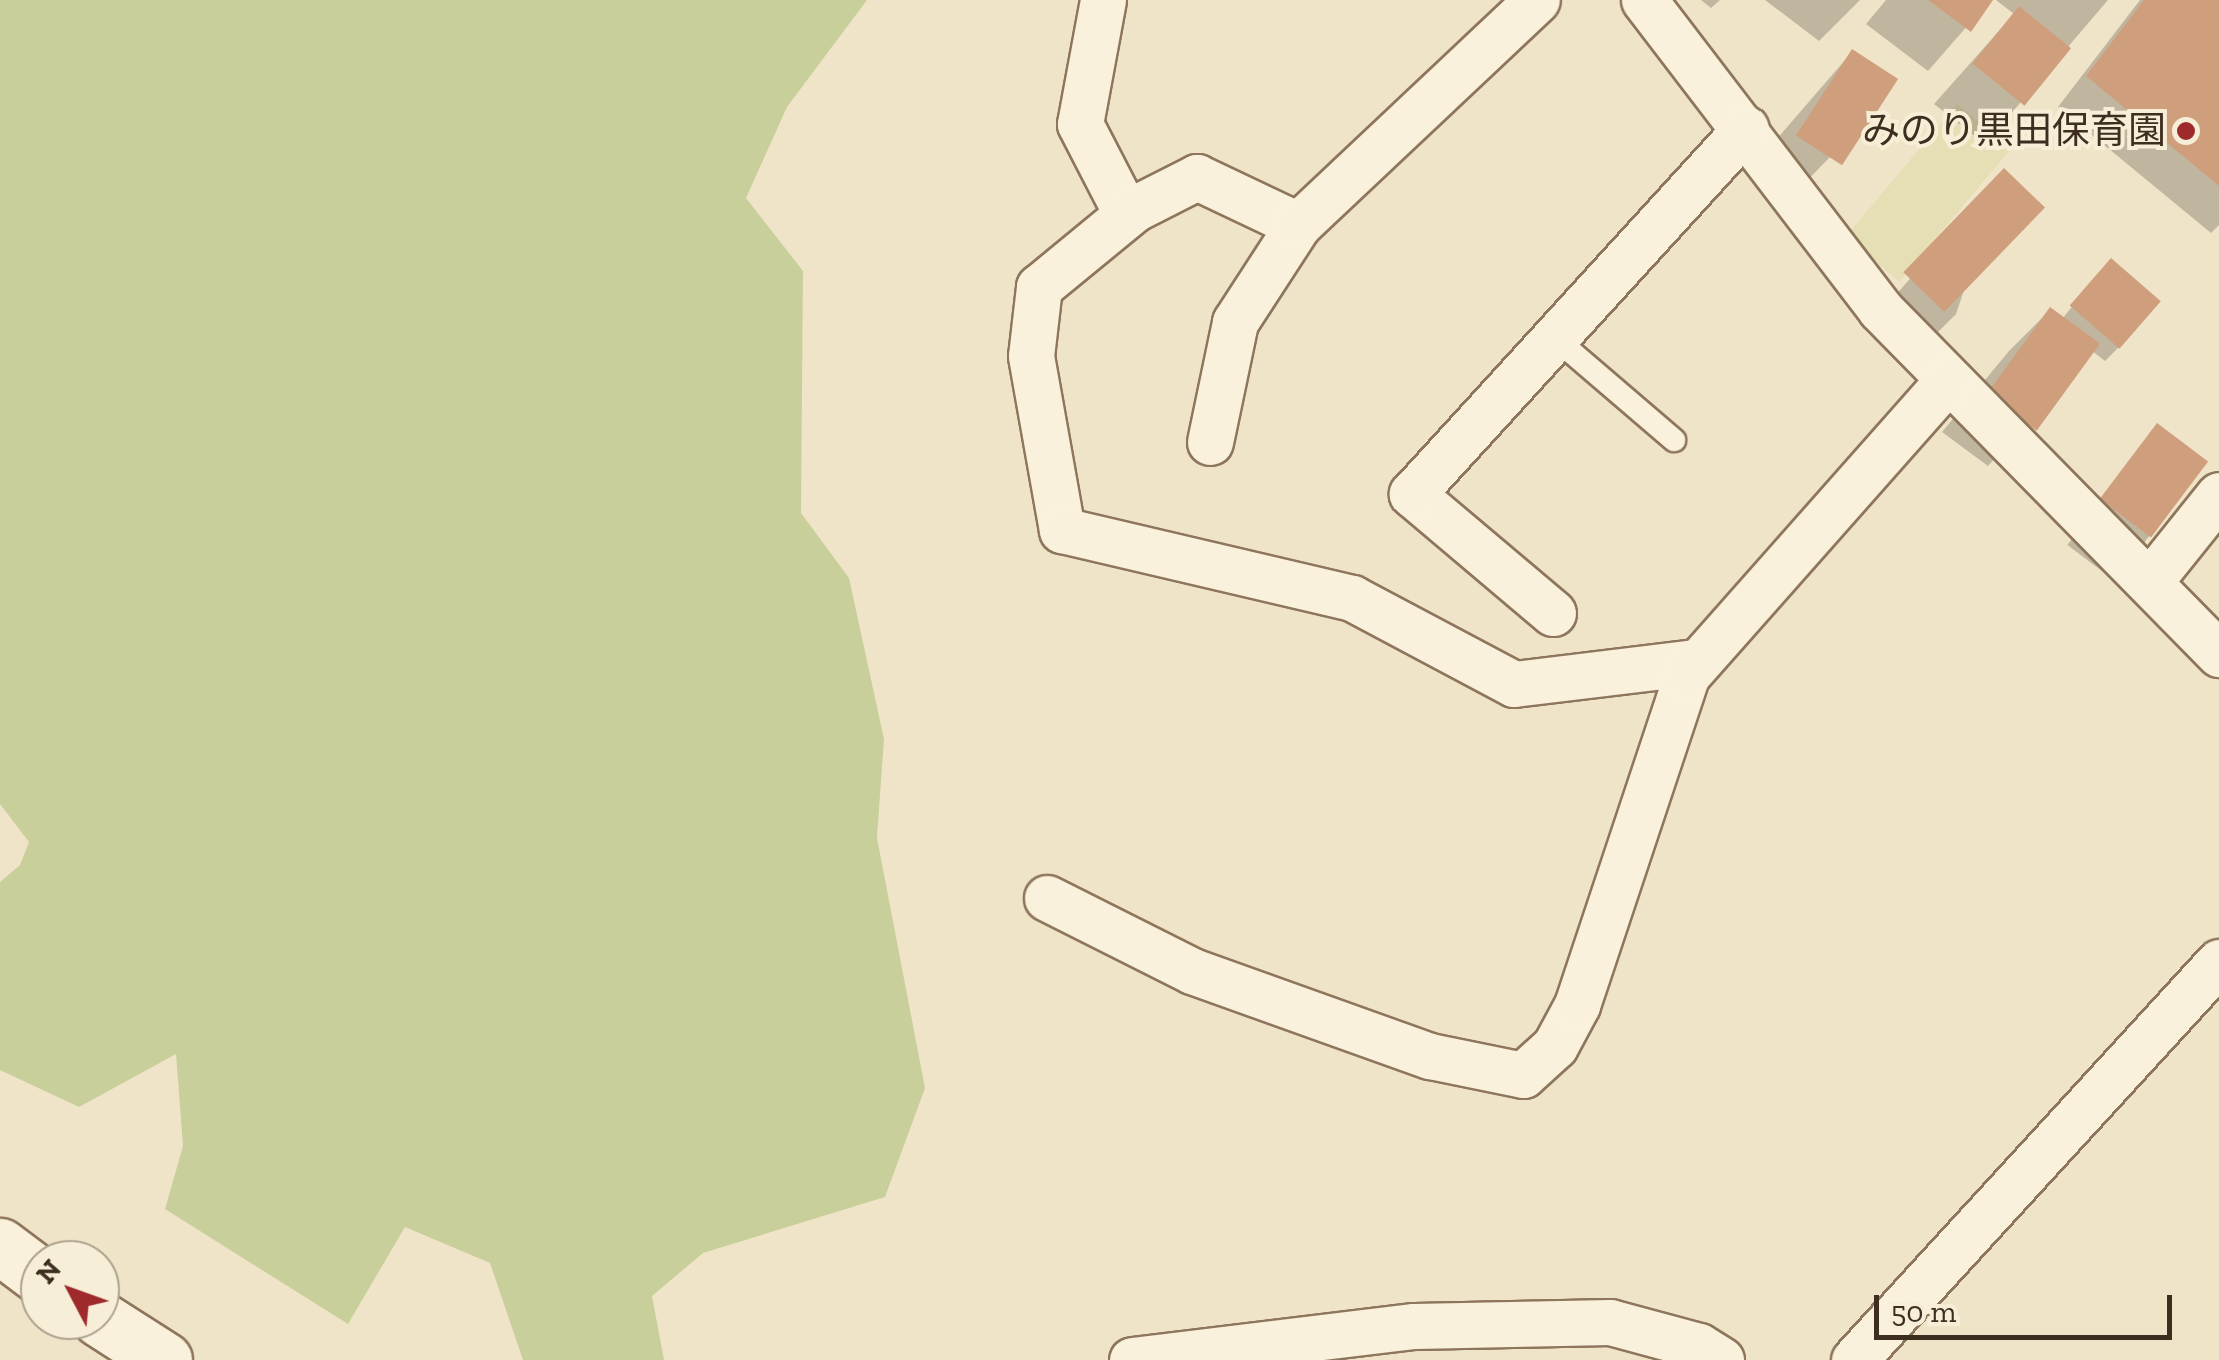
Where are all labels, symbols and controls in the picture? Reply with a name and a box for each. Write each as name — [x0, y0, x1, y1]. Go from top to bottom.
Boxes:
place label: みのり黒田保育園 — [1862, 108, 2166, 154]
marker: みのり黒田保育園 — [2175, 120, 2197, 142]
north arrow — [20, 1240, 120, 1340]
text: N — [29, 1252, 68, 1290]
scale bar — [1879, 1275, 2176, 1337]
text: 50 m — [1891, 1294, 1956, 1330]

